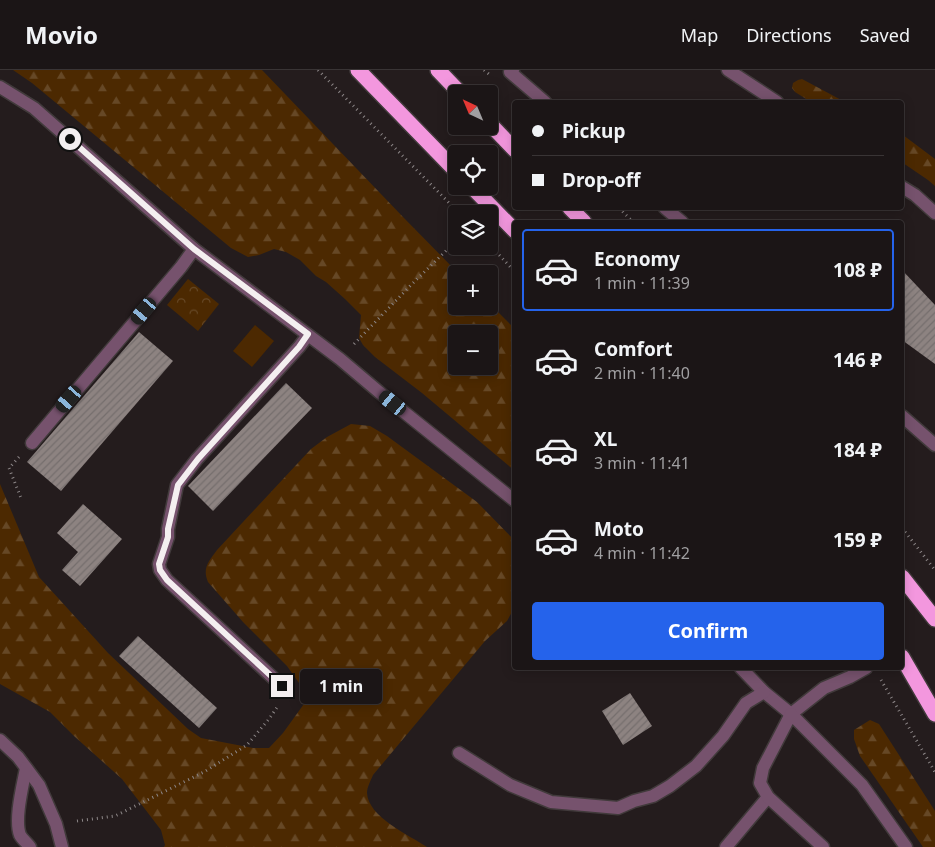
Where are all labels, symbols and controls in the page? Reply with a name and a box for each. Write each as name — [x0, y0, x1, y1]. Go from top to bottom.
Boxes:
text: Movio — [25, 18, 98, 51]
text: Map — [681, 23, 718, 47]
text: Directions — [746, 23, 832, 47]
text: Saved — [860, 23, 910, 47]
north arrow — [448, 85, 498, 135]
map controls — [448, 85, 498, 375]
text: Pickup — [562, 118, 625, 144]
route start — [59, 128, 81, 150]
button: locate — [448, 145, 498, 195]
text: Drop-off — [562, 167, 641, 193]
button: layers — [448, 205, 498, 255]
text: Economy — [594, 246, 680, 272]
icon: car — [534, 248, 579, 293]
text: 108 ₽ — [833, 257, 882, 283]
button: + — [448, 265, 498, 315]
text: 1 min · 11:39 — [594, 272, 690, 294]
car — [128, 295, 159, 327]
button: − — [448, 325, 498, 375]
text: Comfort — [594, 336, 673, 362]
icon: car — [534, 338, 579, 383]
text: 146 ₽ — [833, 347, 882, 373]
text: 2 min · 11:40 — [594, 362, 690, 384]
car — [53, 383, 84, 415]
car — [376, 388, 409, 418]
text: XL — [594, 426, 617, 452]
icon: car — [534, 428, 579, 473]
text: 184 ₽ — [833, 437, 882, 463]
text: 3 min · 11:41 — [594, 452, 690, 474]
text: Moto — [594, 516, 644, 542]
icon: car — [534, 518, 579, 563]
text: 159 ₽ — [833, 527, 882, 553]
text: 4 min · 11:42 — [594, 542, 690, 564]
button: Confirm — [532, 602, 884, 660]
callout: 1 min — [300, 668, 382, 704]
route end — [271, 675, 293, 697]
text: 1 min — [319, 675, 363, 697]

